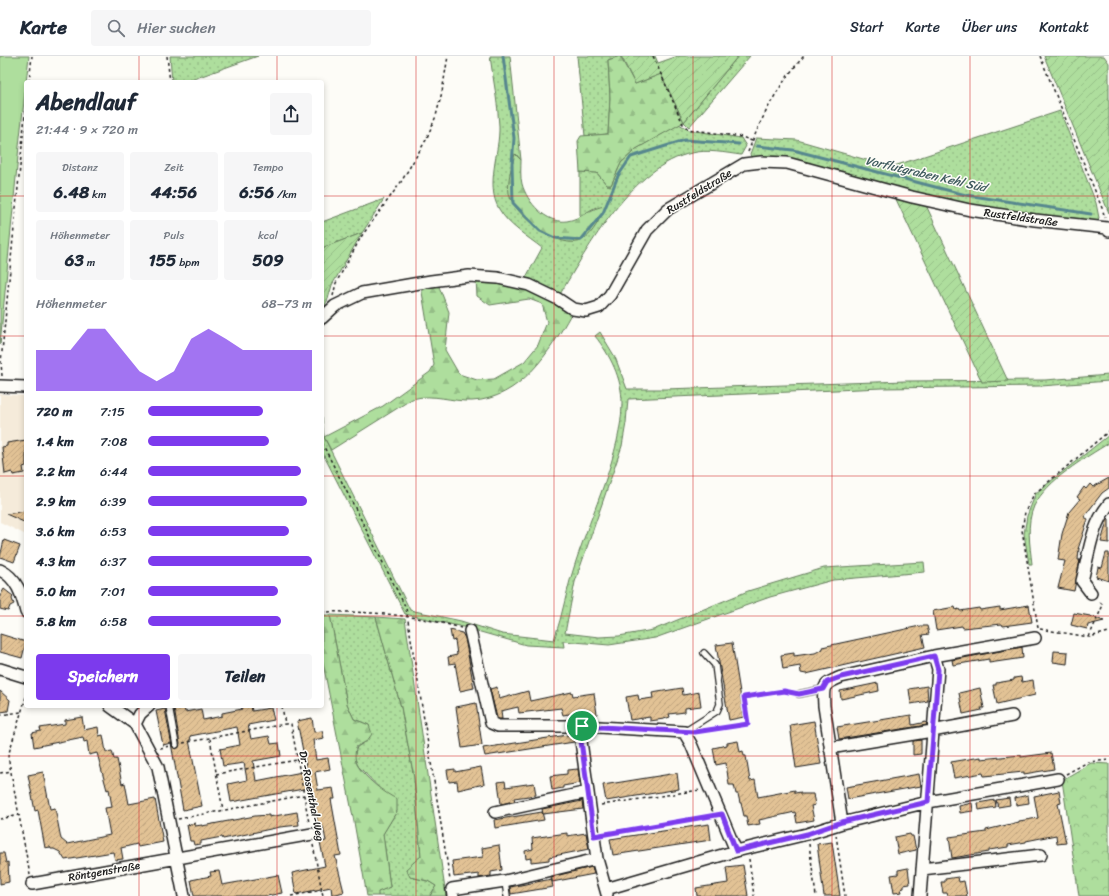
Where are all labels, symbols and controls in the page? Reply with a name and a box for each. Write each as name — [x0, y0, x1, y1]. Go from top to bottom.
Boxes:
search box — [91, 10, 371, 46]
text: Karte — [20, 11, 67, 44]
text: Hier suchen — [137, 15, 216, 41]
text: Start — [850, 15, 883, 40]
text: Karte — [905, 15, 940, 40]
text: Über uns — [962, 15, 1017, 40]
text: Kontakt — [1039, 15, 1089, 40]
icon: search — [105, 17, 127, 39]
text: Abendlauf — [36, 83, 136, 122]
button: share — [270, 93, 312, 135]
text: 21:44 · 9 × 720 m — [36, 118, 138, 141]
water label: Vorflutgraben Kehl Süd — [863, 149, 992, 199]
text: Distanz — [62, 158, 98, 177]
text: Zeit — [164, 158, 184, 177]
text: Tempo — [253, 158, 283, 177]
street label: Rustfeldstraße — [663, 163, 736, 219]
text: 6.48 — [54, 177, 89, 207]
text: 44:56 — [151, 177, 197, 207]
text: 6:56 — [239, 177, 274, 207]
text: km — [89, 185, 106, 204]
text: /km — [274, 185, 297, 204]
street label: Rustfeldstraße — [983, 203, 1059, 232]
text: Höhenmeter — [50, 226, 110, 245]
text: Puls — [164, 226, 184, 245]
text: kcal — [258, 226, 278, 245]
text: 63 — [65, 245, 84, 275]
text: 155 — [148, 245, 176, 275]
text: 509 — [252, 245, 284, 275]
text: m — [84, 253, 95, 272]
text: bpm — [176, 253, 200, 272]
text: Höhenmeter — [36, 292, 106, 315]
text: 68–73 m — [261, 292, 312, 315]
text: 720 m — [36, 400, 73, 423]
text: 7:15 — [100, 400, 125, 423]
text: 1.4 km — [36, 430, 74, 453]
text: 7:08 — [100, 430, 127, 453]
text: 2.2 km — [36, 460, 75, 483]
text: 6:44 — [100, 460, 128, 483]
text: 2.9 km — [36, 490, 76, 513]
text: 6:39 — [100, 490, 126, 513]
text: 3.6 km — [36, 520, 75, 543]
text: 6:53 — [100, 520, 126, 543]
text: 4.3 km — [36, 550, 75, 573]
text: 6:37 — [100, 550, 126, 573]
text: 5.0 km — [36, 580, 76, 603]
text: 7:01 — [100, 580, 125, 603]
text: 5.8 km — [36, 610, 76, 633]
text: 6:58 — [100, 610, 127, 633]
button: Speichern — [36, 654, 170, 700]
button: Teilen — [178, 654, 312, 700]
pin — [565, 709, 599, 743]
icon: arrive — [571, 715, 593, 737]
street label: Dr.-Rosenthal-Weg — [293, 749, 330, 843]
street label: Röntgenstraße — [67, 856, 142, 887]

